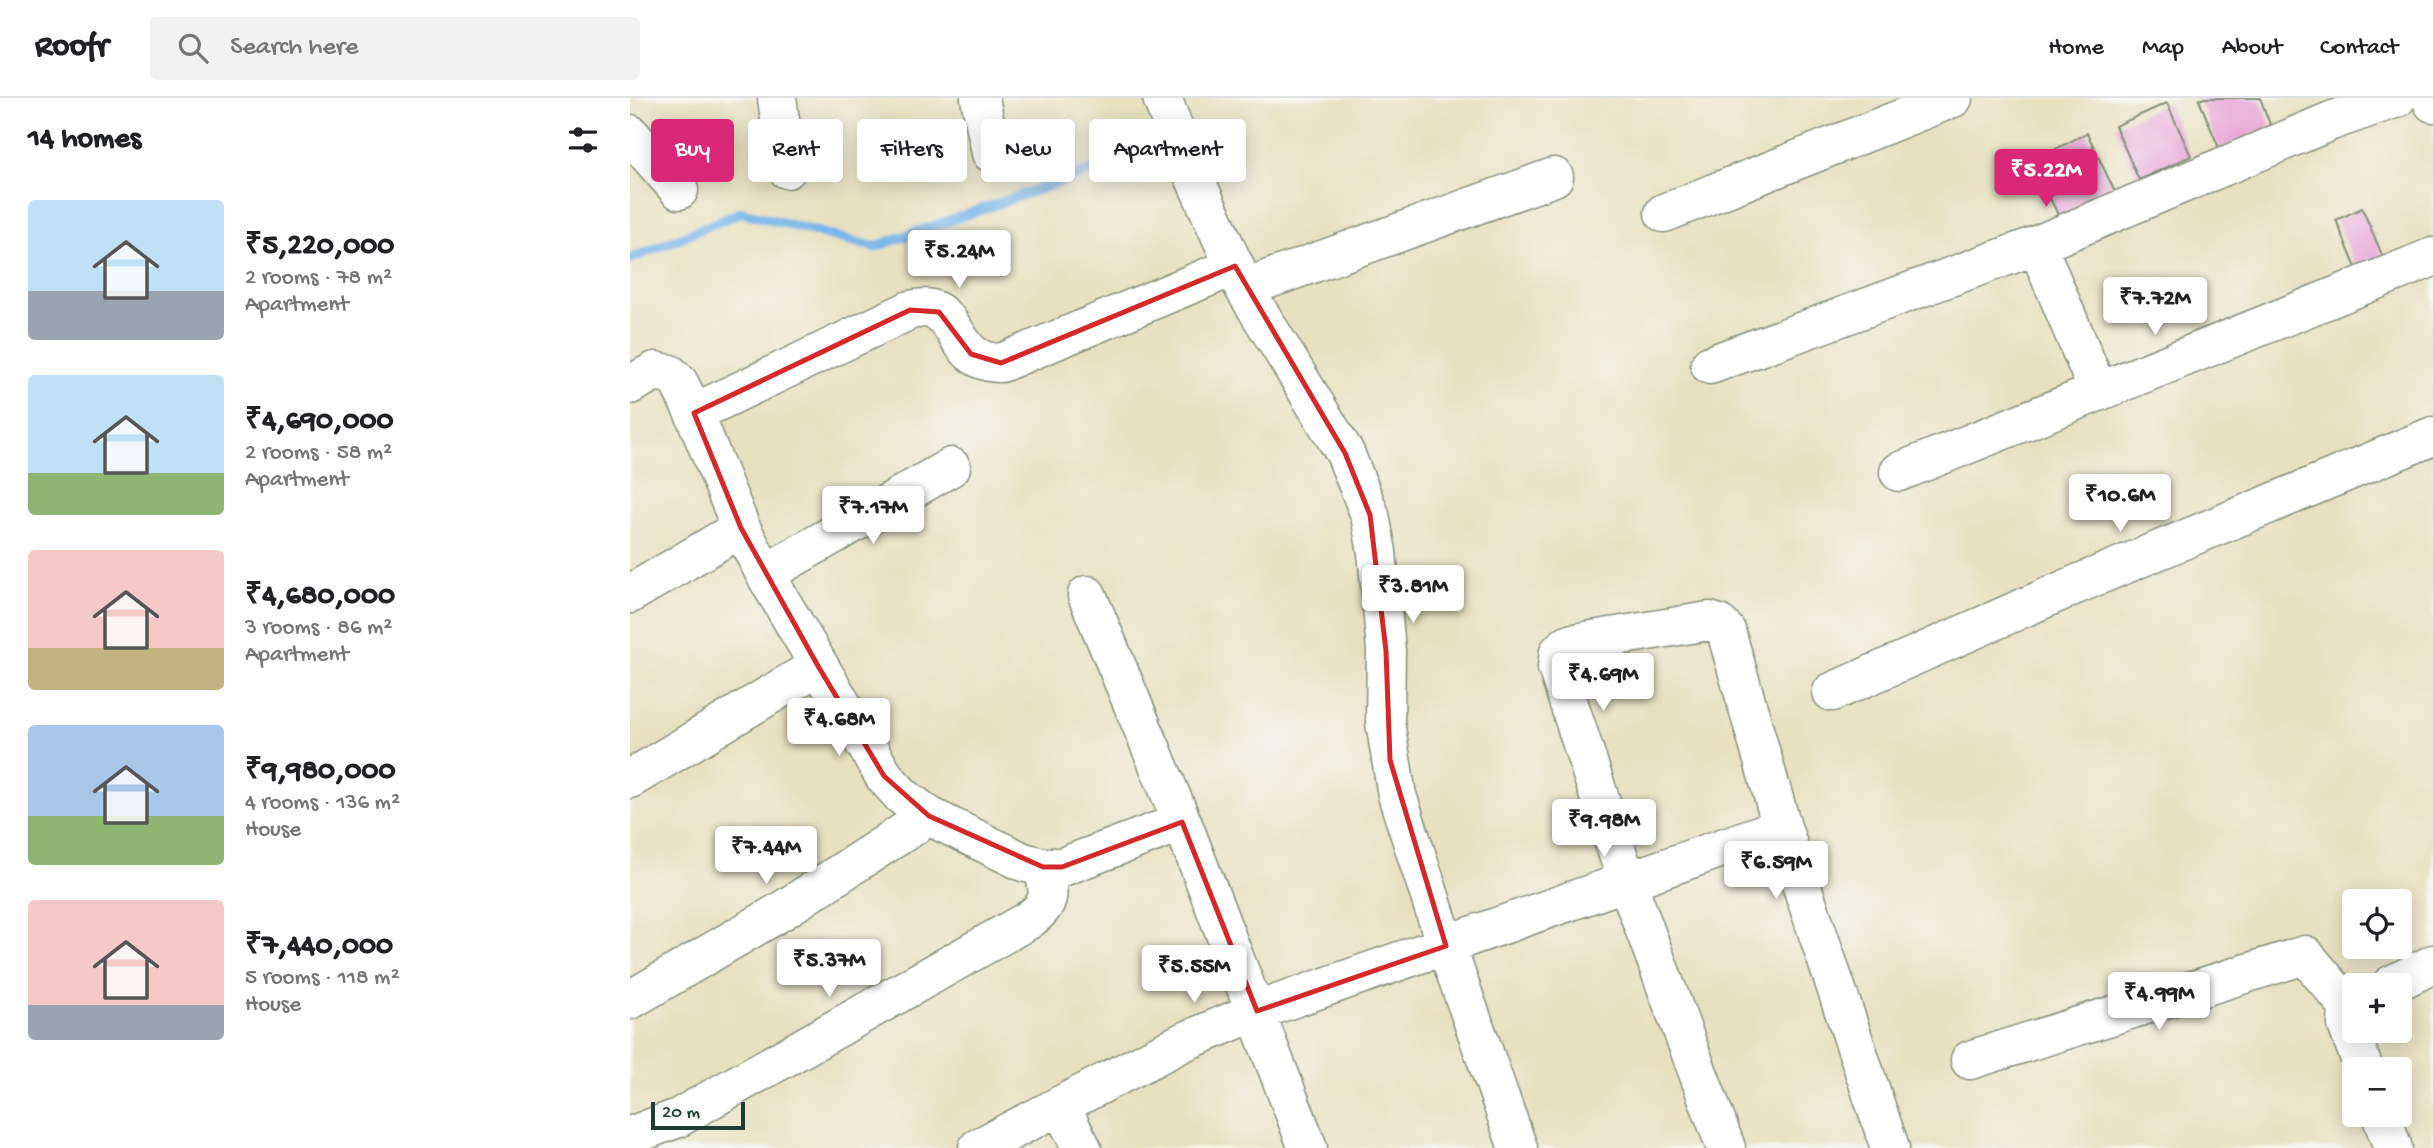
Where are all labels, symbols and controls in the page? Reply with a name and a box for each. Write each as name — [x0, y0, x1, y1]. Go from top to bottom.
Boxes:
search box — [150, 17, 640, 80]
text: Roofr — [35, 29, 108, 67]
icon: search — [174, 29, 212, 67]
text: Search here — [230, 33, 358, 64]
text: Home — [2048, 34, 2104, 63]
text: Map — [2142, 34, 2184, 63]
text: About — [2222, 34, 2282, 63]
text: Contact — [2320, 34, 2398, 63]
chip: Buy — [651, 119, 734, 182]
chip: Rent — [748, 119, 843, 182]
chip: Filters — [857, 119, 967, 182]
chip: New — [981, 119, 1075, 182]
chip: Apartment — [1089, 119, 1246, 182]
icon: filters — [564, 121, 602, 159]
text: 14 homes — [28, 123, 141, 158]
pin: ₹5.22M — [1989, 150, 2103, 209]
text: ₹5.22M — [2011, 158, 2081, 185]
icon: home — [84, 228, 168, 312]
text: ₹5,220,000 — [245, 230, 394, 265]
pin: ₹5.24M — [902, 230, 1016, 290]
text: ₹5.24M — [924, 239, 994, 266]
text: 2 rooms · 78 m² — [245, 265, 392, 292]
pin: ₹7.72M — [2098, 278, 2212, 337]
text: ₹7.72M — [2119, 286, 2191, 313]
text: Apartment — [245, 292, 349, 319]
icon: home — [84, 403, 168, 487]
text: ₹4,690,000 — [245, 405, 394, 440]
text: 2 rooms · 58 m² — [245, 440, 392, 467]
text: Apartment — [245, 467, 349, 494]
pin: ₹10.6M — [2063, 474, 2177, 534]
text: ₹10.6M — [2085, 483, 2155, 510]
pin: ₹7.17M — [816, 486, 930, 546]
text: ₹7.17M — [838, 495, 908, 522]
pin: ₹3.81M — [1356, 566, 1470, 625]
text: ₹3.81M — [1378, 574, 1448, 601]
icon: home — [84, 578, 168, 662]
text: ₹4,680,000 — [245, 580, 395, 615]
text: 3 rooms · 86 m² — [245, 615, 392, 642]
text: Apartment — [245, 642, 349, 669]
pin: ₹4.69M — [1546, 654, 1660, 713]
text: ₹4.69M — [1568, 662, 1638, 689]
pin: ₹4.68M — [782, 698, 896, 758]
text: ₹4.68M — [803, 707, 875, 734]
icon: home — [84, 753, 168, 837]
text: ₹9,980,000 — [245, 755, 396, 790]
text: 4 rooms · 136 m² — [245, 790, 400, 817]
pin: ₹9.98M — [1547, 800, 1661, 859]
text: ₹9.98M — [1568, 808, 1640, 835]
text: House — [245, 817, 301, 844]
pin: ₹7.44M — [709, 826, 823, 886]
text: ₹7.44M — [731, 835, 801, 862]
pin: ₹6.59M — [1719, 842, 1833, 901]
text: ₹6.59M — [1740, 850, 1812, 877]
map controls — [2342, 889, 2412, 1127]
button: locate — [2342, 889, 2412, 959]
icon: home — [84, 928, 168, 1012]
text: ₹7,440,000 — [245, 930, 393, 965]
pin: ₹5.37M — [772, 940, 886, 999]
pin: ₹5.55M — [1137, 946, 1251, 1005]
text: ₹5.37M — [793, 948, 865, 975]
text: ₹5.55M — [1158, 954, 1230, 981]
text: 5 rooms · 118 m² — [245, 965, 400, 992]
pin: ₹4.99M — [2102, 972, 2216, 1032]
button: + — [2342, 973, 2412, 1043]
text: ₹4.99M — [2124, 981, 2194, 1008]
text: House — [245, 992, 301, 1019]
button: − — [2342, 1057, 2412, 1127]
scale bar — [651, 1099, 746, 1131]
text: 20 m — [662, 1102, 700, 1125]

